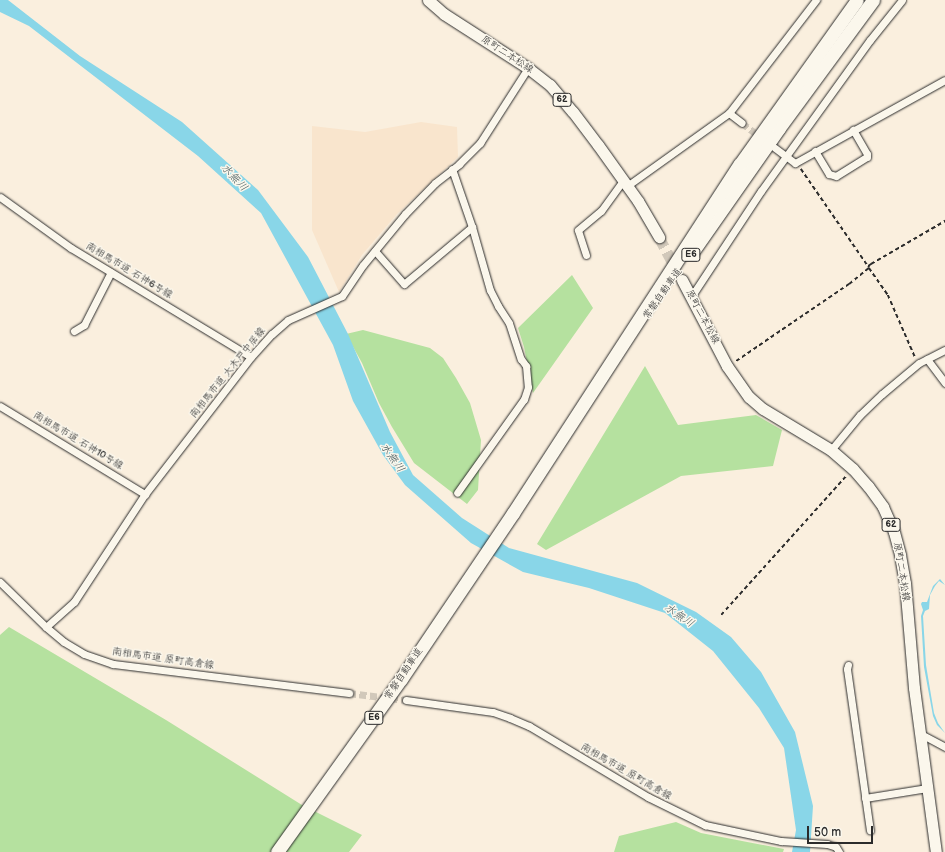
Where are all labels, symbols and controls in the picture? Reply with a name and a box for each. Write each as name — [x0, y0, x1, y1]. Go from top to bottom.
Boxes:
street label: 原町二本松線 — [479, 34, 535, 76]
road number: 62 — [552, 93, 572, 107]
water label: 水無川 — [218, 161, 250, 195]
street label: 南相馬市道 石神6号線 — [84, 240, 174, 302]
road number: E6 — [681, 248, 701, 262]
street label: 常磐自動車道 — [641, 266, 685, 322]
street label: 原町二本松線 — [683, 288, 721, 346]
street label: 南相馬市道 大木戸中居線 — [188, 325, 268, 421]
street label: 南相馬市道 石神10号線 — [31, 409, 125, 473]
water label: 水無川 — [377, 441, 407, 475]
road number: 62 — [881, 518, 901, 532]
street label: 原町二本松線 — [890, 541, 912, 603]
water label: 水無川 — [662, 601, 696, 631]
street label: 南相馬市道 原町高倉線 — [111, 646, 215, 672]
street label: 常磐自動車道 — [382, 646, 426, 702]
road number: E6 — [364, 711, 384, 725]
street label: 南相馬市道 原町高倉線 — [579, 741, 673, 803]
scale bar — [809, 818, 875, 844]
text: 50 m — [814, 825, 841, 840]

